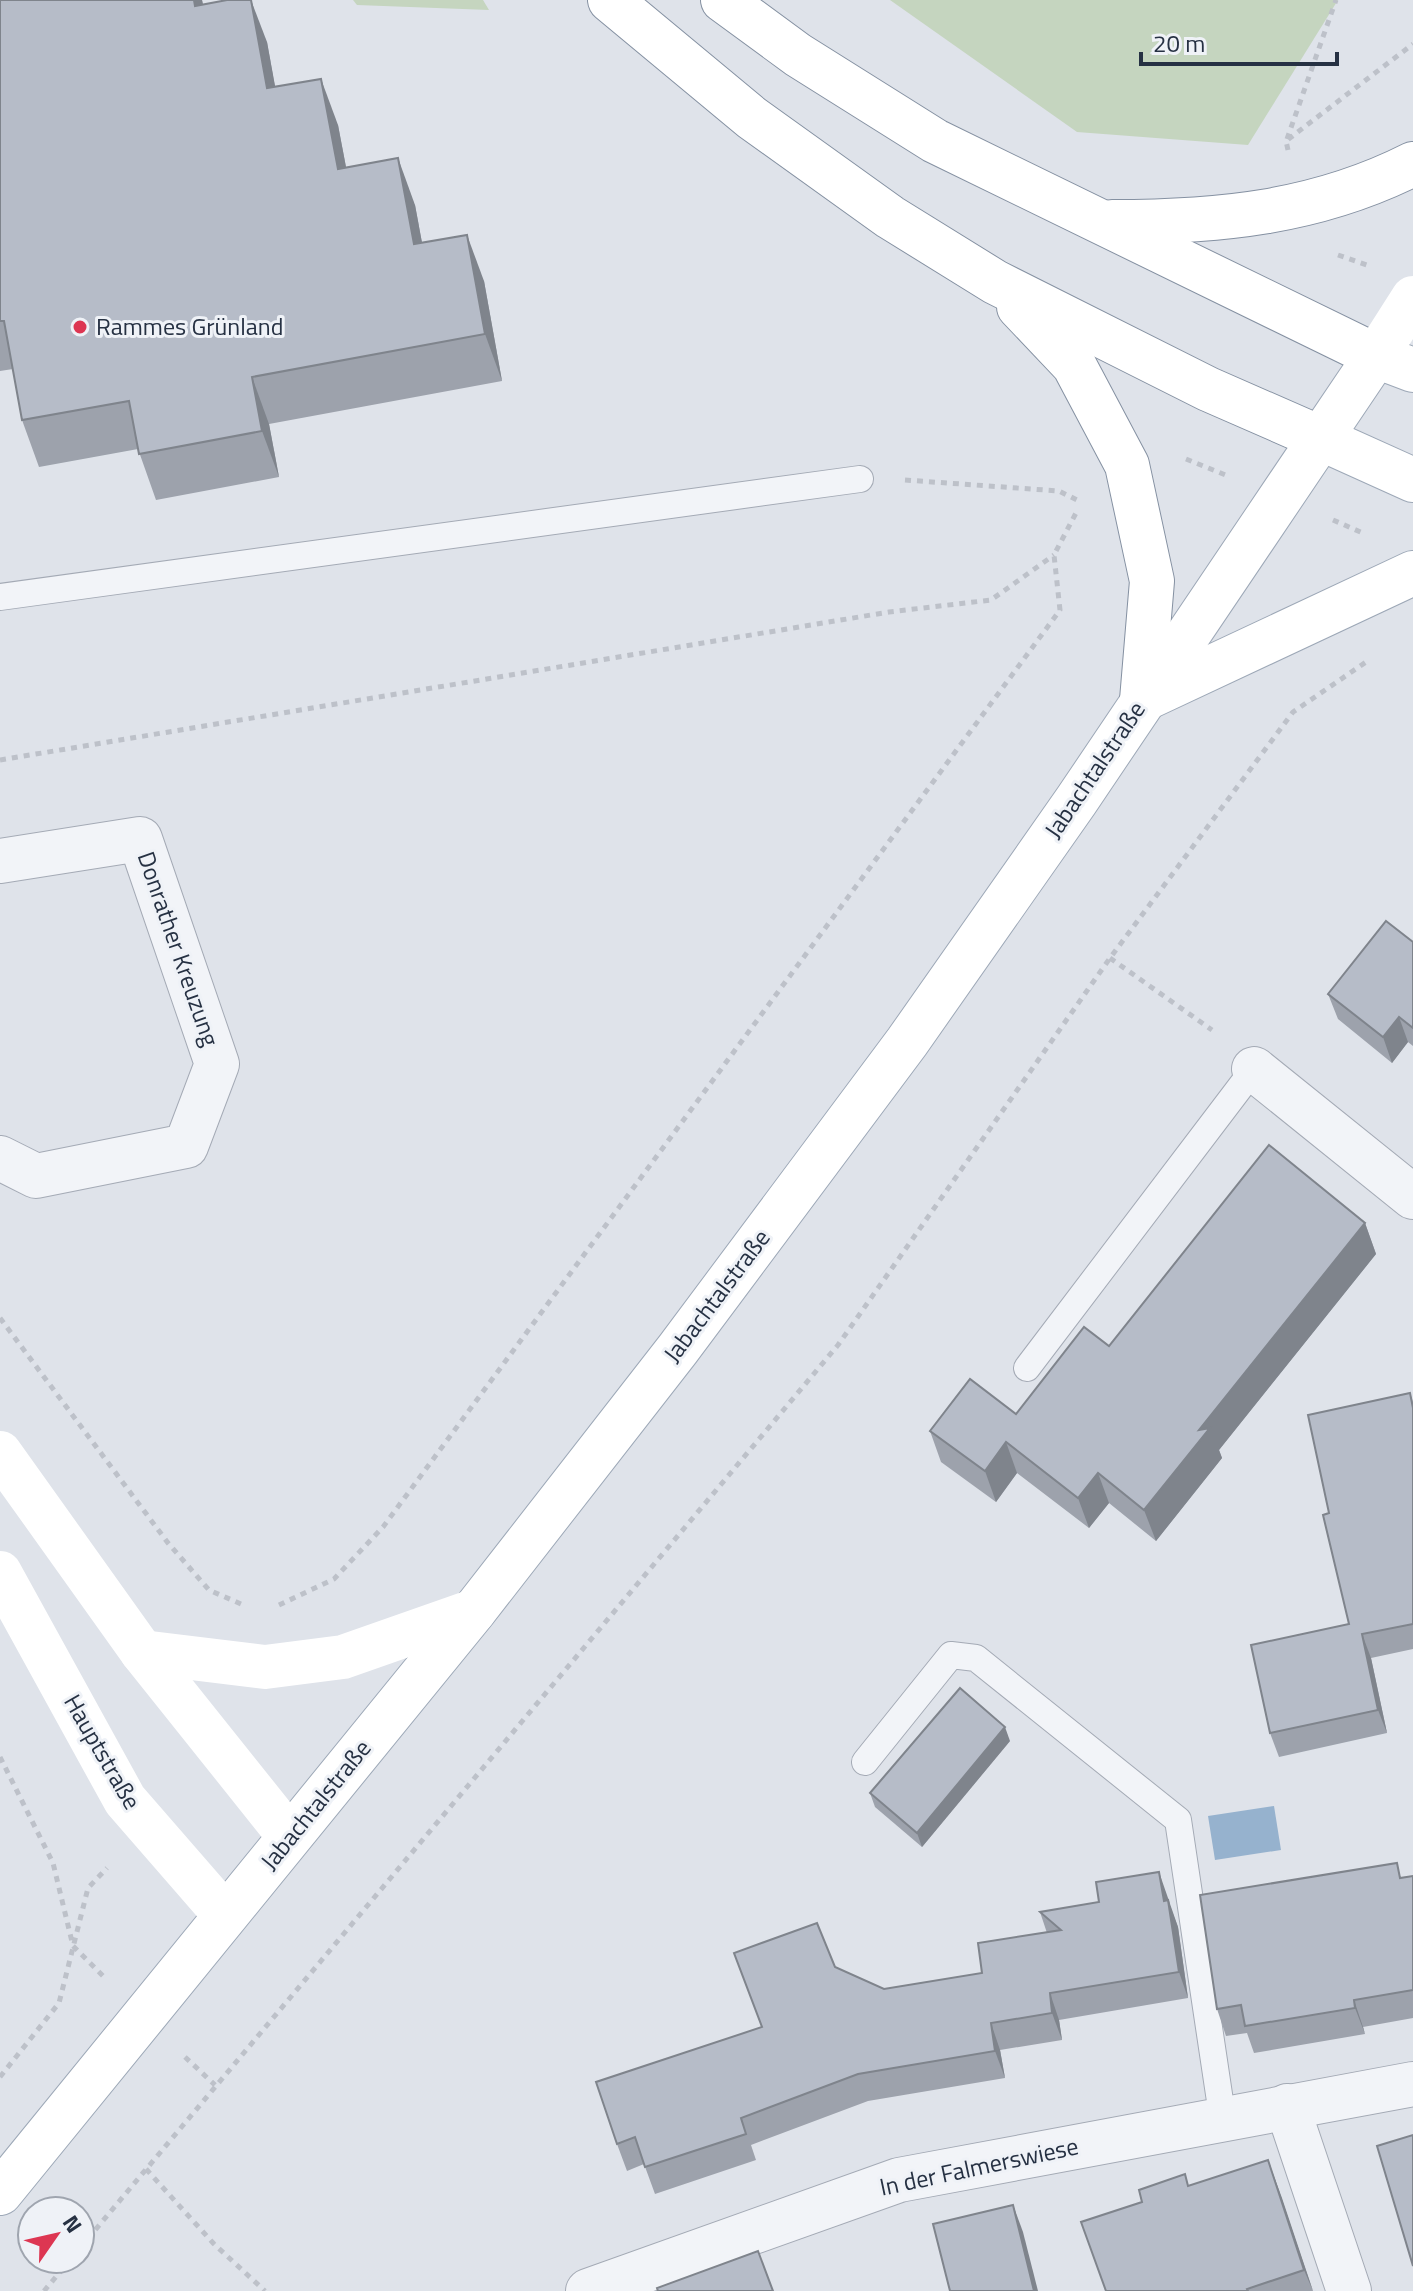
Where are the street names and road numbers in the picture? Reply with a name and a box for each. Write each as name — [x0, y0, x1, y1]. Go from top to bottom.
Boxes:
street label: Jabachtalstraße — [1035, 694, 1153, 845]
street label: Donrather Kreuzung — [129, 846, 229, 1051]
street label: Jabachtalstraße — [654, 1221, 778, 1370]
street label: Hauptstraße — [55, 1687, 150, 1816]
street label: Jabachtalstraße — [251, 1731, 379, 1877]
street label: In der Falmerswiese — [876, 2127, 1082, 2205]

